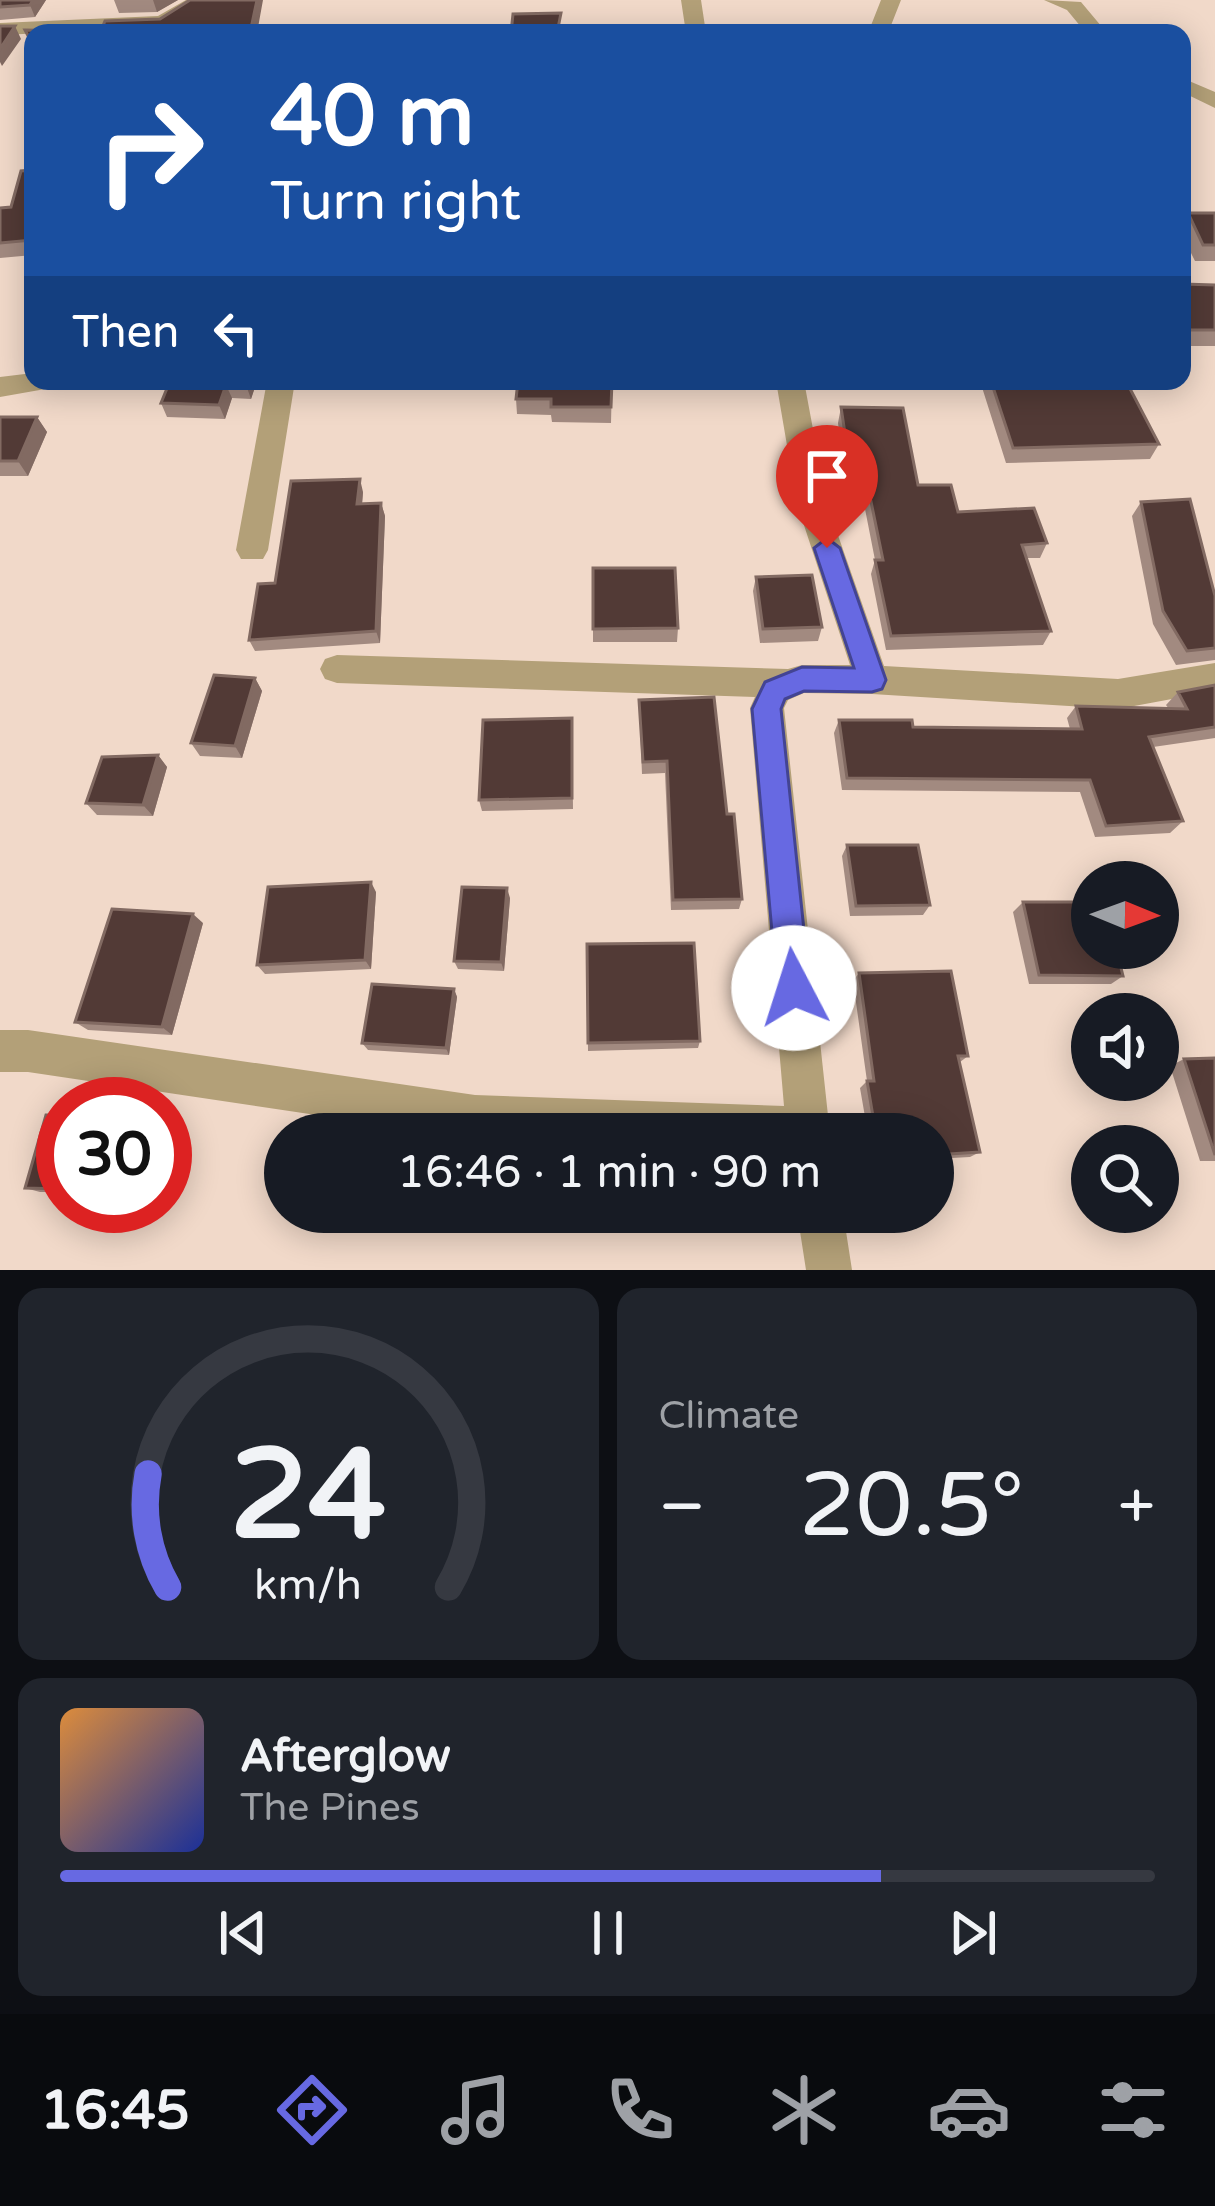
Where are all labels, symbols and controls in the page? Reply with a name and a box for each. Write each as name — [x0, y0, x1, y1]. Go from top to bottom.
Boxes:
text: 40 m — [270, 67, 474, 168]
icon: right — [72, 72, 228, 228]
text: Turn right — [270, 169, 521, 234]
icon: left — [203, 300, 269, 366]
text: Then — [72, 306, 179, 360]
pin — [776, 425, 878, 548]
icon: arrive — [794, 443, 860, 509]
north arrow — [1071, 861, 1179, 969]
map controls — [1071, 861, 1179, 1233]
position arrow — [731, 925, 857, 1051]
button: sound — [1071, 993, 1179, 1101]
speed limit sign: 30 — [36, 1077, 192, 1233]
button: search — [1071, 1125, 1179, 1233]
text: 16:46 · 1 min · 90 m — [397, 1146, 821, 1200]
text: Climate — [659, 1392, 799, 1439]
text: 24 — [230, 1421, 387, 1572]
text: 20.5° — [799, 1452, 1024, 1561]
text: − — [659, 1467, 706, 1547]
text: + — [1118, 1467, 1155, 1547]
text: km/h — [254, 1560, 362, 1611]
text: Afterglow — [240, 1730, 451, 1784]
text: The Pines — [240, 1784, 420, 1831]
icon: previous — [210, 1900, 276, 1966]
icon: pause — [575, 1900, 641, 1966]
icon: next — [940, 1900, 1006, 1966]
icon: directions — [270, 2068, 354, 2152]
icon: music — [434, 2068, 518, 2152]
icon: phone — [598, 2068, 682, 2152]
icon: climate — [762, 2068, 846, 2152]
icon: car — [927, 2068, 1011, 2152]
icon: filters — [1091, 2068, 1175, 2152]
text: 16:45 — [40, 2078, 190, 2143]

